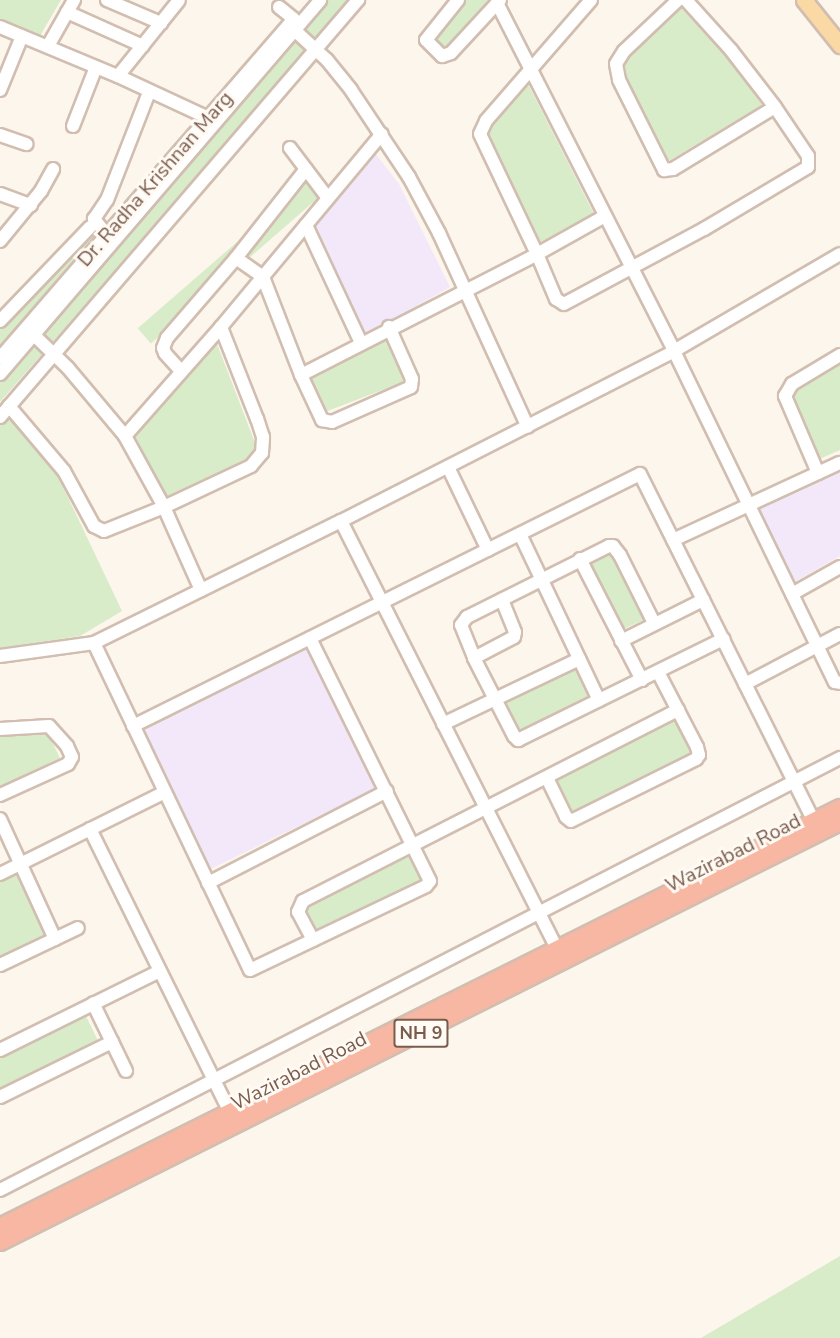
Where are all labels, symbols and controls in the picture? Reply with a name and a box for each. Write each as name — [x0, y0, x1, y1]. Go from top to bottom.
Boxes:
street label: Dr. Radha Krishnan Marg — [72, 87, 238, 271]
street label: Wazirabad Road — [661, 809, 805, 897]
road number: NH 9 — [392, 1018, 450, 1048]
street label: Wazirabad Road — [227, 1027, 371, 1115]

